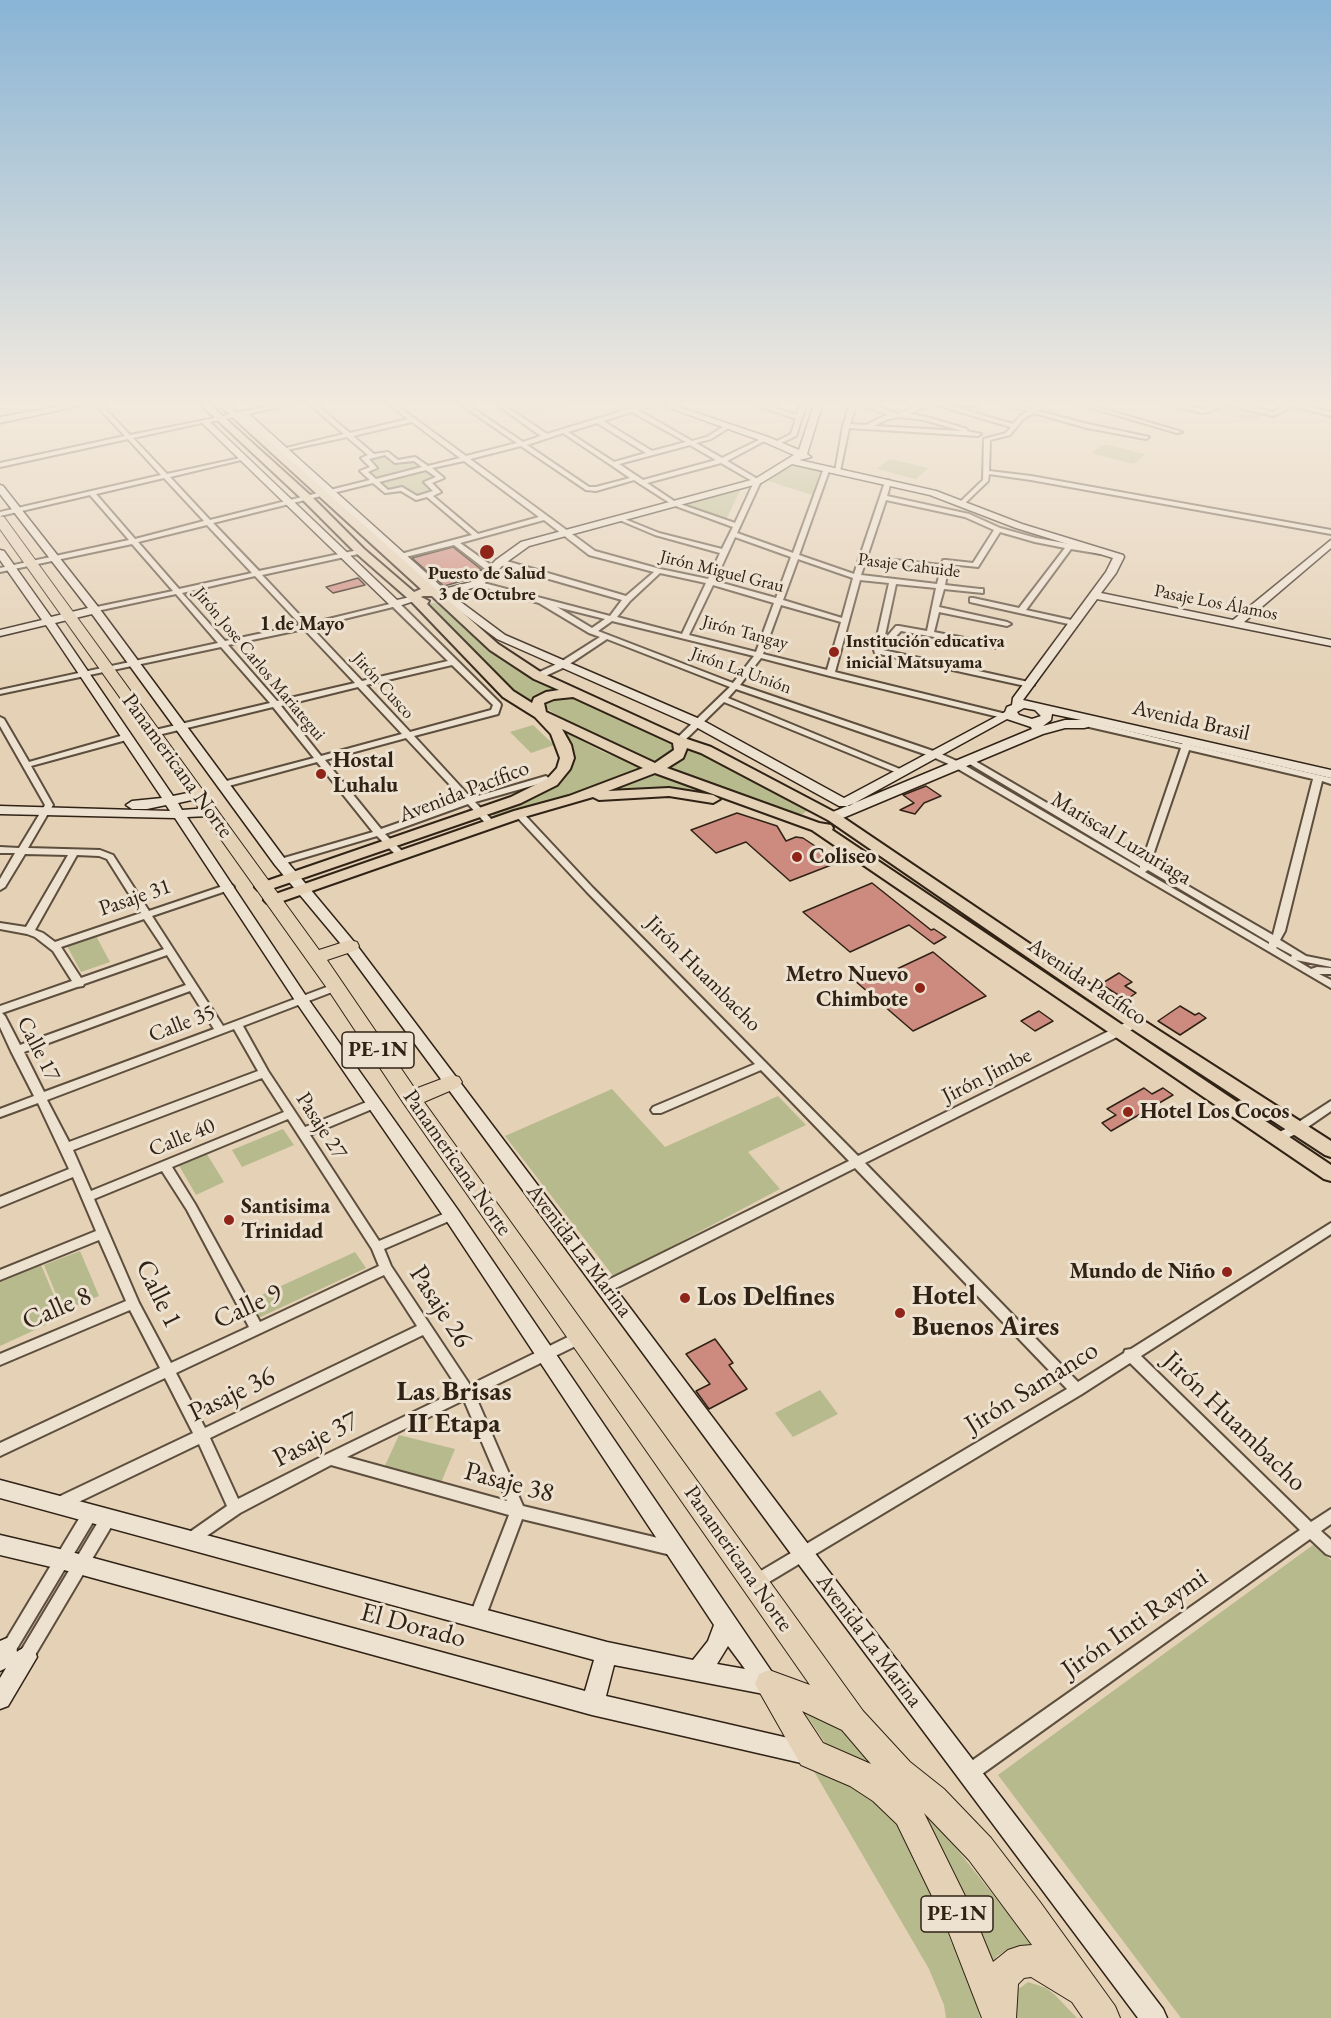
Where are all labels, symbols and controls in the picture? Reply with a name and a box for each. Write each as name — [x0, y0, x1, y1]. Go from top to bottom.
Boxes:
marker: Puesto de Salud 3 de Octubre — [478, 543, 496, 561]
street label: Jirón Miguel Grau — [658, 546, 786, 598]
street label: Pasaje Cahuide — [857, 549, 961, 583]
place label: Puesto de Salud 3 de Octubre — [428, 563, 546, 606]
street label: Pasaje Los Álamos — [1152, 580, 1280, 626]
street label: Jirón Jose Carlos Mariategui — [188, 583, 330, 745]
street label: Jirón Tangay — [700, 611, 790, 655]
district label: 1 de Mayo — [260, 613, 344, 637]
place label: Institución educativa inicial Matsuyama — [846, 631, 1005, 674]
street label: Jirón La Unión — [688, 643, 794, 699]
marker: Institución educativa inicial Matsuyama — [827, 645, 841, 659]
street label: Jirón Cusco — [347, 648, 419, 724]
street label: Panamericana Norte — [116, 689, 238, 843]
street label: Avenida Brasil — [1130, 695, 1252, 747]
place label: Hostal Luhalu — [333, 748, 398, 800]
street label: Avenida Pacífico — [395, 755, 533, 829]
marker: Hostal Luhalu — [314, 767, 328, 781]
street label: Mariscal Luzuriaga — [1046, 787, 1196, 891]
place label: Coliseo — [809, 844, 876, 870]
marker: Coliseo — [790, 850, 804, 864]
street label: Pasaje 31 — [95, 873, 175, 923]
street label: Jirón Huambacho — [639, 910, 767, 1038]
street label: Avenida Pacífico — [1023, 933, 1151, 1031]
place label: Metro Nuevo Chimbote — [786, 962, 908, 1014]
marker: Metro Nuevo Chimbote — [913, 981, 927, 995]
street label: Calle 35 — [145, 999, 219, 1049]
street label: Calle 17 — [11, 1012, 65, 1086]
road number: PE-1N — [342, 1032, 414, 1068]
street label: Jirón Jimbe — [938, 1042, 1036, 1110]
street label: Panamericana Norte — [397, 1085, 517, 1241]
street label: Pasaje 27 — [290, 1088, 352, 1164]
place label: Hotel Los Cocos — [1140, 1099, 1289, 1125]
marker: Hotel Los Cocos — [1121, 1105, 1135, 1119]
street label: Calle 40 — [145, 1113, 219, 1163]
street label: Avenida La Marina — [520, 1179, 638, 1323]
place label: Santisima Trinidad — [241, 1194, 330, 1246]
marker: Santisima Trinidad — [222, 1213, 236, 1227]
street label: Calle 1 — [128, 1255, 188, 1333]
place label: Mundo de Niño — [1069, 1259, 1215, 1285]
street label: Pasaje 26 — [401, 1260, 479, 1354]
marker: Mundo de Niño — [1220, 1265, 1234, 1279]
street label: Calle 9 — [209, 1277, 287, 1337]
street label: Calle 8 — [18, 1280, 96, 1338]
place label: Hotel Buenos Aires — [912, 1281, 1059, 1344]
place label: Los Delfines — [697, 1282, 835, 1314]
marker: Los Delfines — [678, 1291, 692, 1305]
marker: Hotel Buenos Aires — [893, 1306, 907, 1320]
street label: Jirón Samanco — [959, 1334, 1105, 1442]
street label: Jirón Huambacho — [1155, 1345, 1313, 1499]
street label: Pasaje 36 — [184, 1360, 280, 1430]
district label: Las Brisas II Etapa — [396, 1375, 512, 1441]
street label: Pasaje 37 — [268, 1405, 364, 1475]
street label: Pasaje 38 — [461, 1456, 557, 1510]
street label: Panamericana Norte — [678, 1481, 798, 1637]
street label: Jirón Inti Raymi — [1056, 1562, 1214, 1686]
street label: Avenida La Marina — [810, 1569, 928, 1713]
street label: El Dorado — [357, 1596, 469, 1656]
road number: PE-1N — [921, 1896, 993, 1932]

